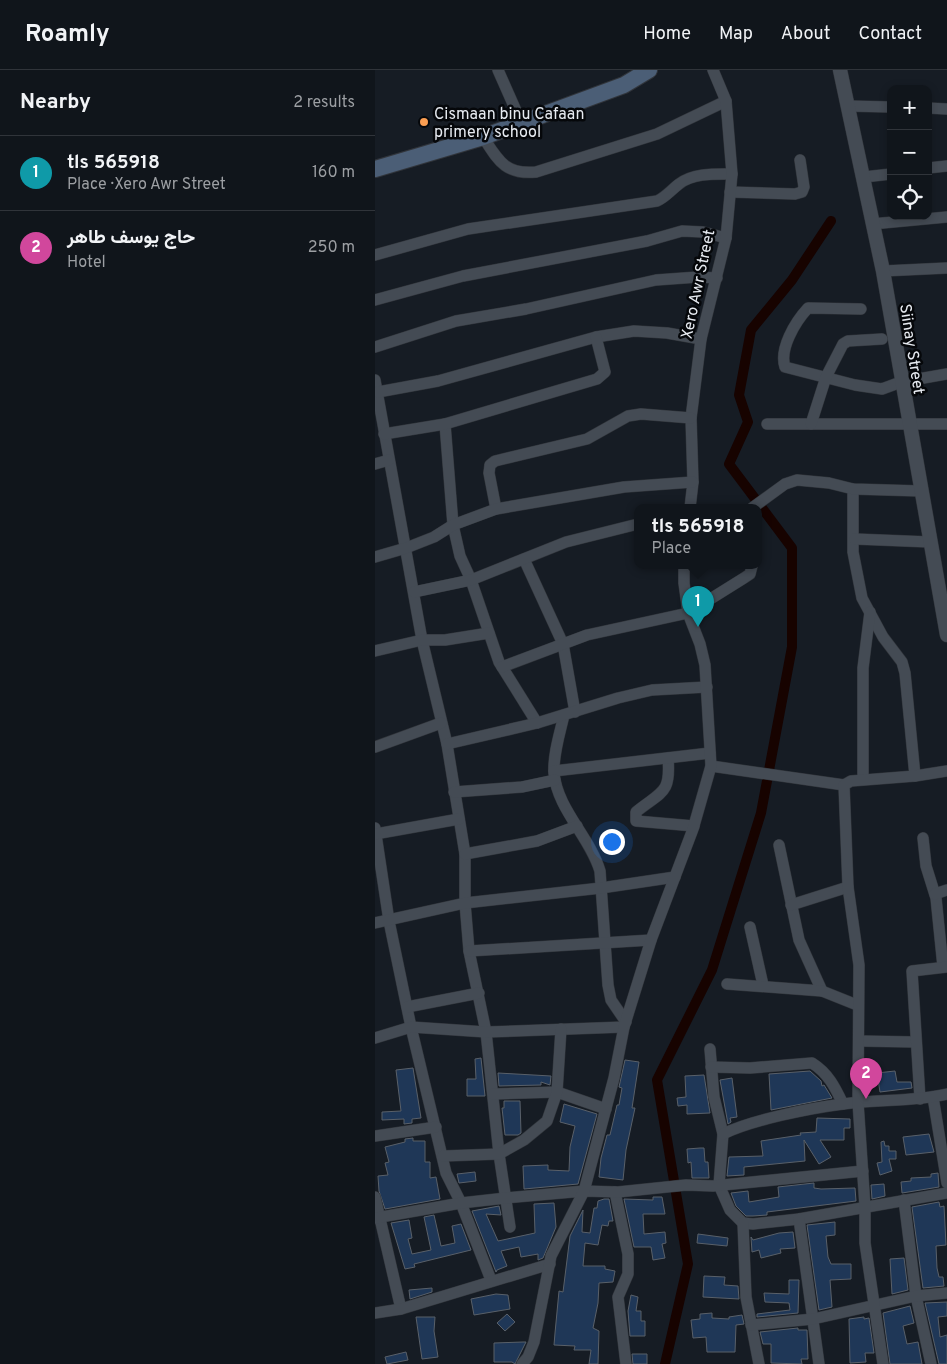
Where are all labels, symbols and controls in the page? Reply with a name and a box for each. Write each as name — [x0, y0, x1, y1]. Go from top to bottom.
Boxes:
text: Roamly — [25, 20, 110, 50]
text: Home — [643, 23, 691, 46]
text: Map — [719, 23, 753, 46]
text: About — [781, 23, 830, 46]
text: Contact — [858, 23, 922, 46]
map controls — [887, 85, 932, 220]
button: + — [887, 85, 932, 130]
text: Nearby — [20, 89, 91, 116]
text: 2 results — [293, 93, 355, 113]
place label: Cismaan binu Cafaan primery school — [434, 105, 584, 143]
marker: Cismaan binu Cafaan primery school — [418, 116, 430, 128]
button: − — [887, 130, 932, 175]
text: tls 565918 — [67, 151, 160, 175]
text: 1 — [33, 163, 39, 183]
text: 160 m — [312, 163, 355, 183]
text: Place · Xero Awr Street — [67, 175, 226, 195]
button: locate — [887, 175, 932, 220]
text: حاج يوسف طاهر — [67, 226, 195, 250]
street label: Xero Awr Street — [678, 228, 720, 341]
text: 2 — [31, 238, 41, 258]
text: 250 m — [308, 238, 355, 258]
text: Hotel — [67, 253, 106, 273]
street label: Siinay Street — [894, 303, 928, 396]
popup — [634, 504, 762, 569]
text: tls 565918 — [652, 515, 744, 539]
text: Place — [652, 539, 691, 559]
pin: 1 — [682, 586, 714, 627]
your location — [599, 829, 625, 855]
pin: 2 — [850, 1058, 882, 1099]

